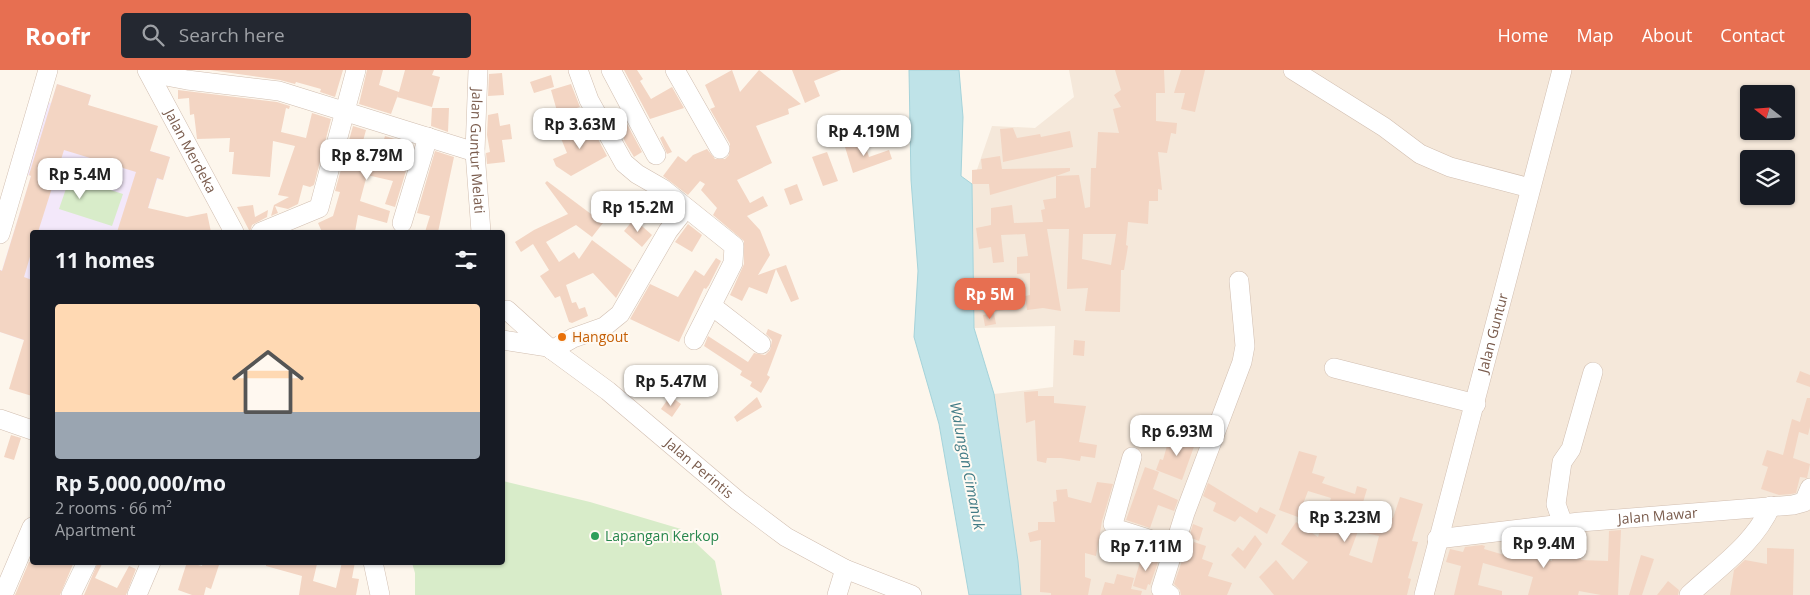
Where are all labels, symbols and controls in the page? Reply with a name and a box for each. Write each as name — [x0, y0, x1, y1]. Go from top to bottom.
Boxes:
search box — [121, 13, 471, 58]
text: Roofr — [25, 19, 91, 52]
icon: search — [139, 21, 167, 49]
text: Search here — [179, 22, 285, 48]
text: Home — [1498, 23, 1548, 47]
text: Map — [1576, 23, 1614, 47]
text: About — [1642, 23, 1692, 47]
text: Contact — [1720, 23, 1785, 47]
north arrow — [1740, 85, 1795, 140]
map controls — [1740, 85, 1795, 205]
street label: Jalan Guntur Melati — [466, 86, 490, 214]
street label: Jalan Merdeka — [160, 104, 221, 196]
pin: Rp 3.63M — [528, 108, 632, 150]
text: Rp 3.63M — [544, 113, 616, 135]
pin: Rp 4.19M — [812, 114, 916, 157]
text: Rp 4.19M — [828, 120, 900, 142]
pin: Rp 8.79M — [315, 138, 419, 181]
text: Rp 8.79M — [331, 144, 403, 166]
button: layers — [1740, 150, 1795, 205]
pin: Rp 5.4M — [34, 158, 126, 200]
text: Rp 5.4M — [49, 163, 111, 185]
pin: Rp 15.2M — [586, 190, 690, 233]
text: Rp 15.2M — [602, 196, 674, 218]
text: 11 homes — [55, 246, 155, 274]
icon: filters — [452, 246, 480, 274]
pin: Rp 5M — [955, 278, 1025, 320]
text: Rp 5M — [965, 283, 1015, 305]
street label: Jalan Guntur — [1472, 291, 1512, 377]
place label: Hangout — [572, 327, 628, 346]
marker: Hangout — [556, 331, 568, 343]
icon: home — [223, 337, 313, 427]
pin: Rp 5.47M — [619, 364, 723, 407]
text: Rp 5.47M — [635, 370, 707, 392]
water label: Walungan Cimanuk — [946, 400, 990, 532]
pin: Rp 6.93M — [1125, 414, 1229, 457]
text: Rp 6.93M — [1141, 420, 1213, 442]
street label: Jalan Perintis — [660, 432, 738, 502]
text: Rp 5,000,000/mo — [55, 469, 226, 497]
text: 2 rooms · 66 m² — [55, 497, 172, 519]
pin: Rp 3.23M — [1293, 500, 1397, 543]
street label: Jalan Mawar — [1615, 503, 1699, 528]
text: Rp 3.23M — [1309, 506, 1381, 528]
text: Apartment — [55, 519, 135, 541]
place label: Lapangan Kerkop — [605, 526, 719, 545]
pin: Rp 9.4M — [1498, 526, 1590, 569]
marker: Lapangan Kerkop — [589, 530, 601, 542]
pin: Rp 7.11M — [1094, 530, 1198, 572]
text: Rp 9.4M — [1513, 532, 1575, 554]
text: Rp 7.11M — [1110, 535, 1182, 557]

